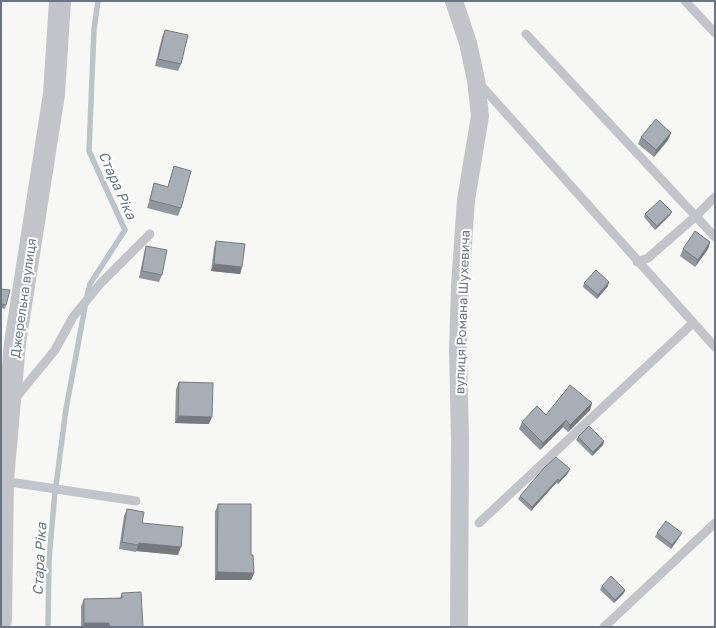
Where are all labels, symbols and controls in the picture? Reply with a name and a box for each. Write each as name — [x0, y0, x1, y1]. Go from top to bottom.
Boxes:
water label: Стара Ріка — [95, 148, 141, 223]
street label: вулиця Романа Шухевича — [451, 230, 473, 394]
street label: Джерельна вулиця — [7, 237, 39, 359]
water label: Стара Ріка — [29, 521, 49, 596]

